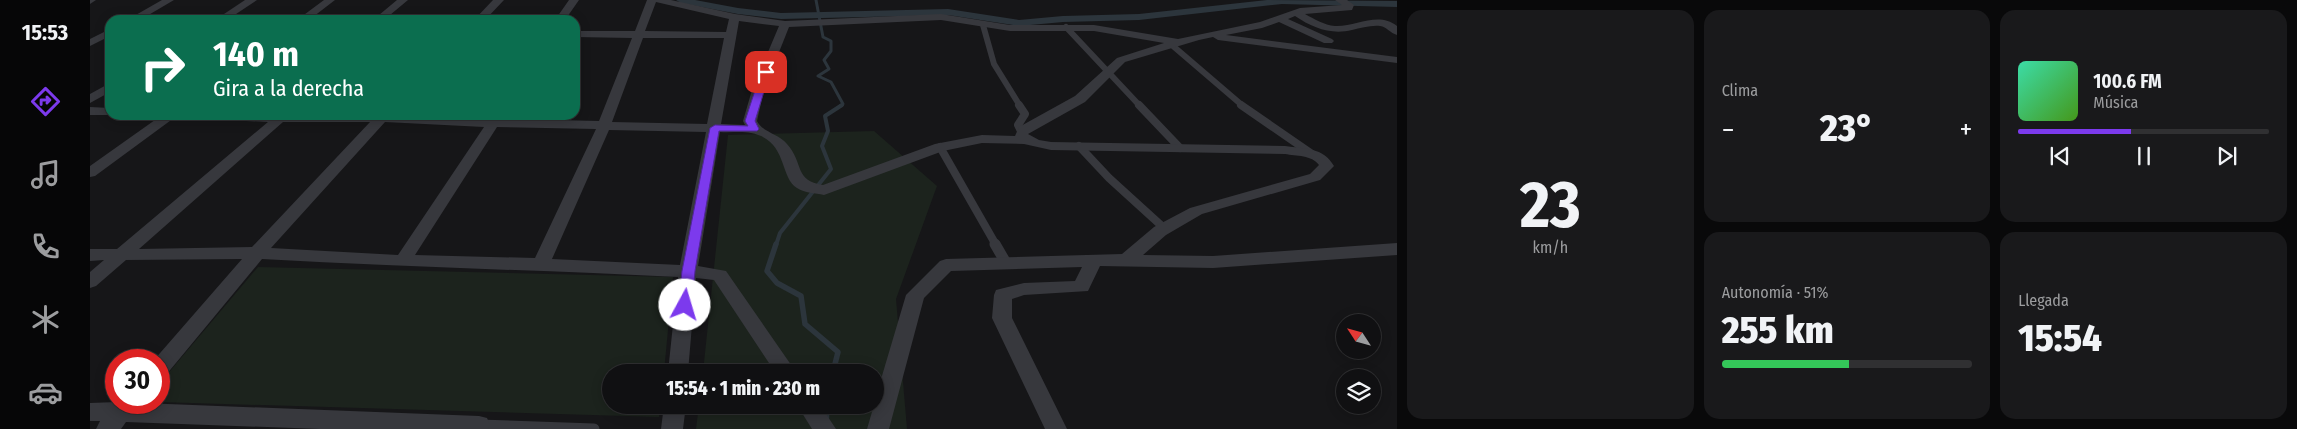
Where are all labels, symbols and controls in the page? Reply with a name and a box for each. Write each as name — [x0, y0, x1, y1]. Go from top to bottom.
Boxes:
text: 15:53 — [22, 19, 68, 46]
text: 140 m — [213, 33, 299, 75]
icon: right — [130, 35, 195, 100]
pin — [745, 51, 787, 93]
icon: arrive — [752, 58, 780, 86]
text: 100.6 FM — [2093, 70, 2162, 93]
text: Gira a la derecha — [213, 75, 364, 102]
text: Clima — [1722, 81, 1758, 100]
icon: directions — [28, 84, 63, 119]
text: Música — [2093, 93, 2138, 112]
text: 23° — [1820, 105, 1874, 151]
text: − — [1722, 113, 1734, 146]
text: + — [1960, 113, 1972, 146]
icon: previous — [2046, 142, 2074, 170]
icon: pause — [2130, 142, 2158, 170]
icon: next — [2213, 142, 2241, 170]
icon: music — [28, 157, 63, 192]
text: 23 — [1520, 166, 1581, 244]
icon: phone — [28, 229, 63, 264]
text: km/h — [1532, 238, 1568, 257]
position arrow — [658, 278, 710, 330]
text: Autonomía · 51% — [1722, 283, 1829, 302]
text: Llegada — [2018, 291, 2069, 310]
icon: climate — [28, 302, 63, 337]
text: 255 km — [1722, 307, 1834, 353]
north arrow — [1336, 314, 1381, 359]
map controls — [1336, 314, 1381, 414]
text: 15:54 — [2018, 315, 2102, 361]
speed limit sign: 30 — [105, 349, 170, 414]
button: layers — [1336, 369, 1381, 414]
icon: car — [28, 375, 63, 410]
text: 15:54 · 1 min · 230 m — [666, 377, 820, 400]

